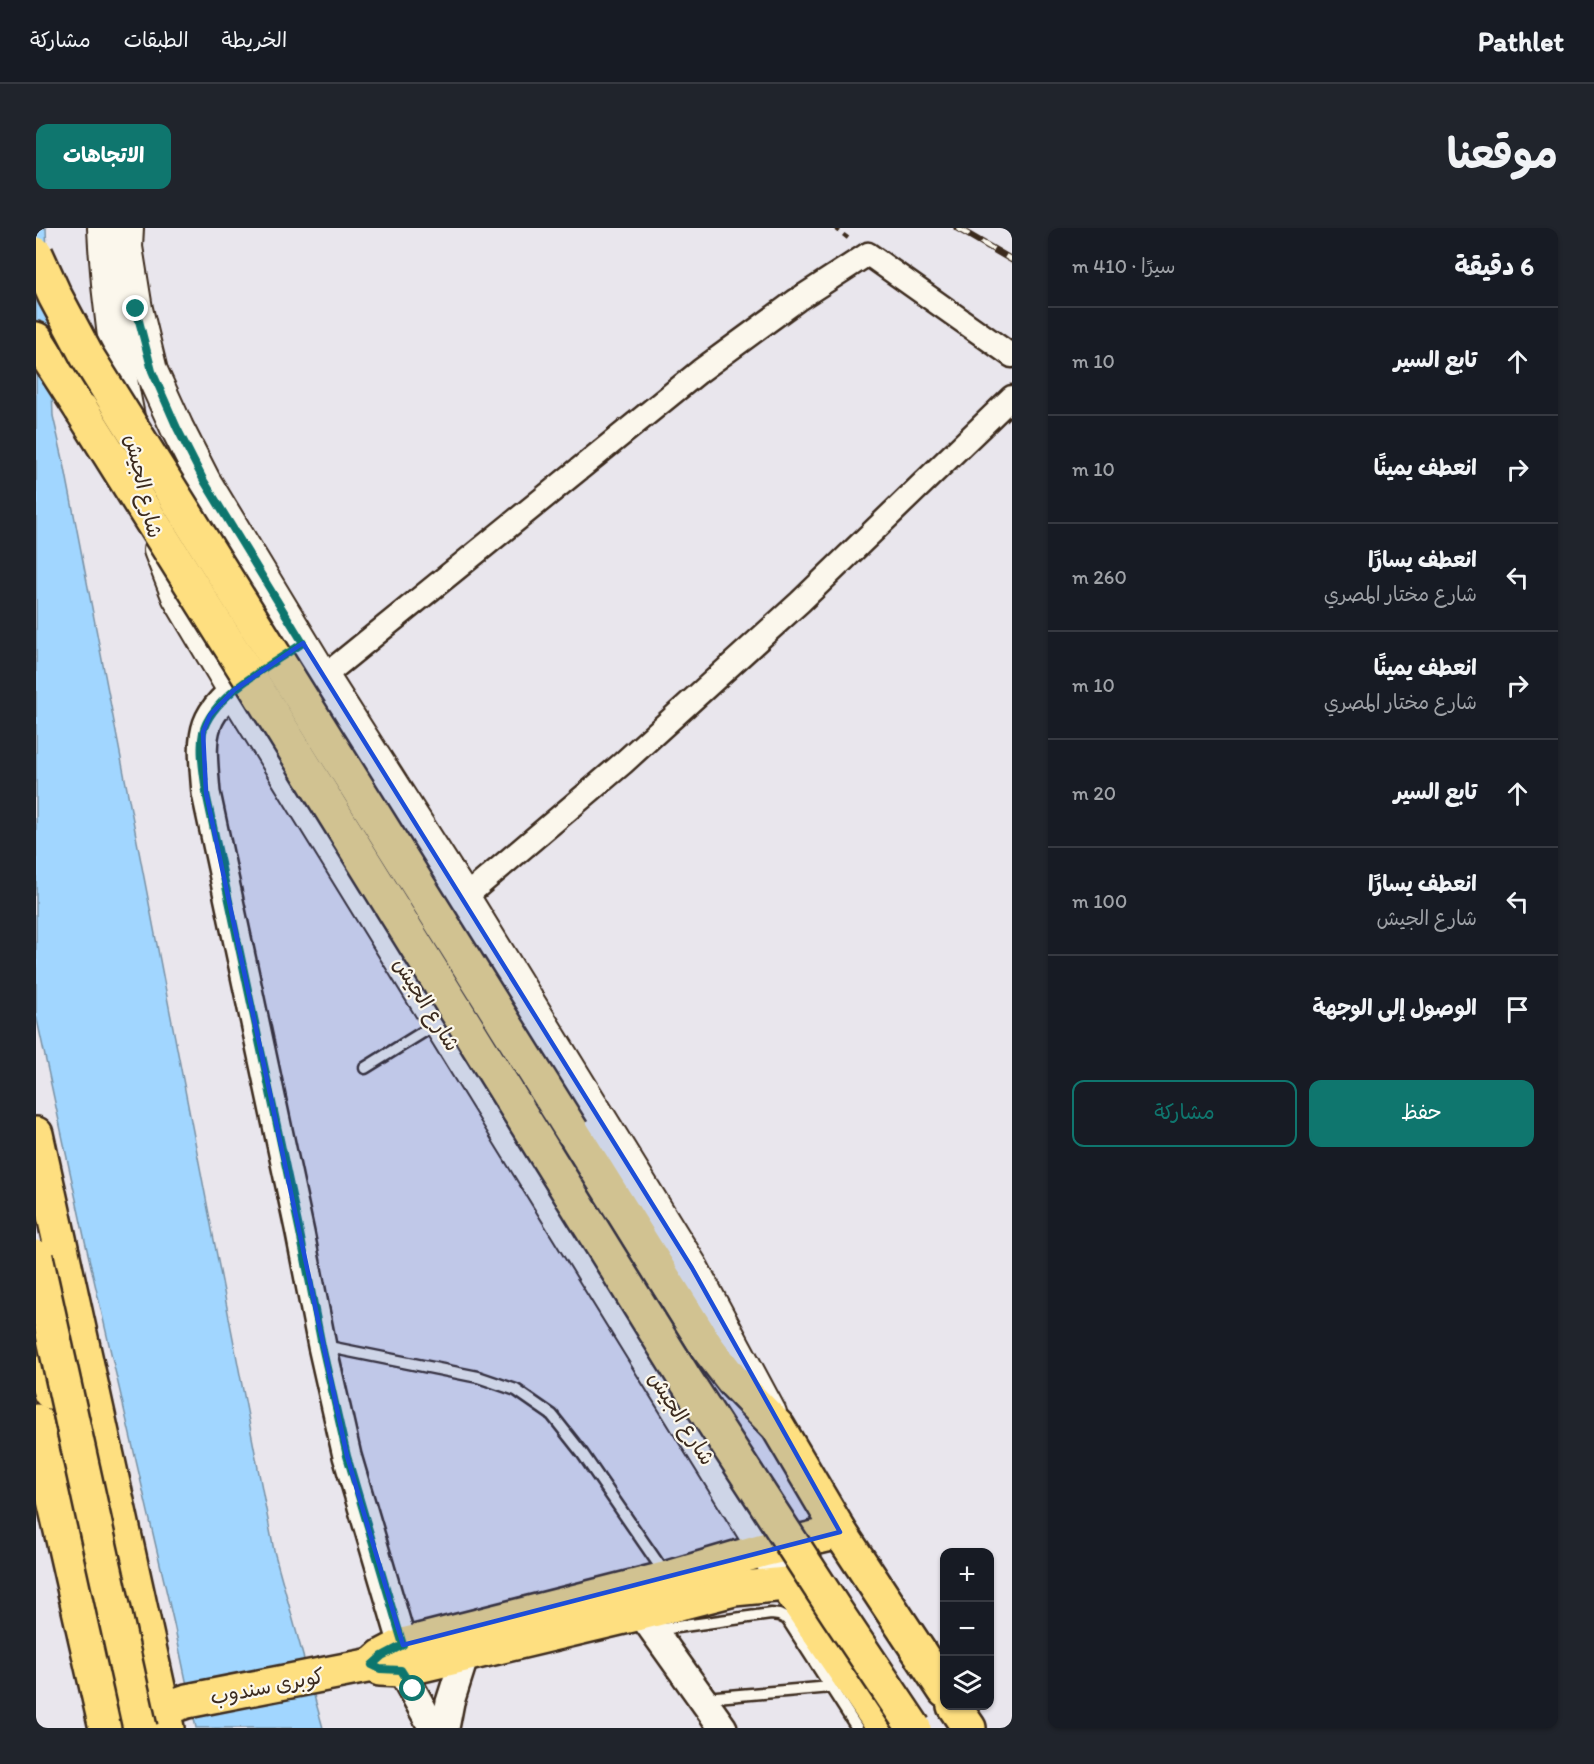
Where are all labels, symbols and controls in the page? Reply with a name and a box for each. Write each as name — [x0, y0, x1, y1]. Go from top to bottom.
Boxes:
text: Pathlet — [1478, 24, 1564, 58]
text: مشاركة — [30, 27, 91, 52]
text: الطبقات — [124, 27, 189, 52]
text: الخريطة — [222, 27, 287, 52]
button: الاتجاهات — [36, 124, 171, 189]
text: موقعنا — [1447, 128, 1558, 179]
text: 6 دقيقة — [1454, 250, 1534, 282]
text: سيرًا · 410 m — [1072, 254, 1176, 278]
route end — [122, 295, 148, 321]
icon: ahead — [1501, 345, 1534, 378]
text: تابع السير — [1394, 346, 1477, 373]
text: 10 m — [1072, 349, 1115, 373]
street label: شارع الجيش — [117, 432, 168, 541]
icon: right — [1501, 453, 1534, 486]
text: انعطف يمينًا — [1374, 454, 1477, 481]
text: 10 m — [1072, 457, 1115, 481]
text: انعطف يسارًا — [1368, 546, 1477, 573]
icon: left — [1501, 561, 1534, 594]
text: 260 m — [1072, 565, 1127, 589]
text: شارع مختار المصري — [1324, 582, 1477, 606]
text: انعطف يمينًا — [1374, 654, 1477, 681]
icon: right — [1501, 669, 1534, 702]
text: 10 m — [1072, 673, 1115, 697]
text: شارع مختار المصري — [1324, 690, 1477, 714]
icon: ahead — [1501, 777, 1534, 810]
text: تابع السير — [1394, 778, 1477, 805]
text: 20 m — [1072, 781, 1116, 805]
text: انعطف يسارًا — [1368, 870, 1477, 897]
icon: left — [1501, 885, 1534, 918]
text: 100 m — [1072, 889, 1127, 913]
text: شارع الجيش — [1377, 906, 1477, 930]
street label: شارع الجيش — [386, 953, 466, 1057]
icon: arrive — [1501, 993, 1534, 1026]
text: الوصول إلى الوجهة — [1312, 994, 1477, 1021]
button: مشاركة — [1072, 1080, 1297, 1147]
button: حفظ — [1309, 1080, 1534, 1147]
street label: شارع الجيش — [641, 1367, 721, 1471]
map controls — [940, 1548, 994, 1710]
button: + — [940, 1548, 994, 1602]
button: − — [940, 1602, 994, 1656]
button: layers — [940, 1656, 994, 1710]
street label: كوبرى سندوب — [208, 1663, 326, 1711]
route start — [399, 1675, 425, 1701]

